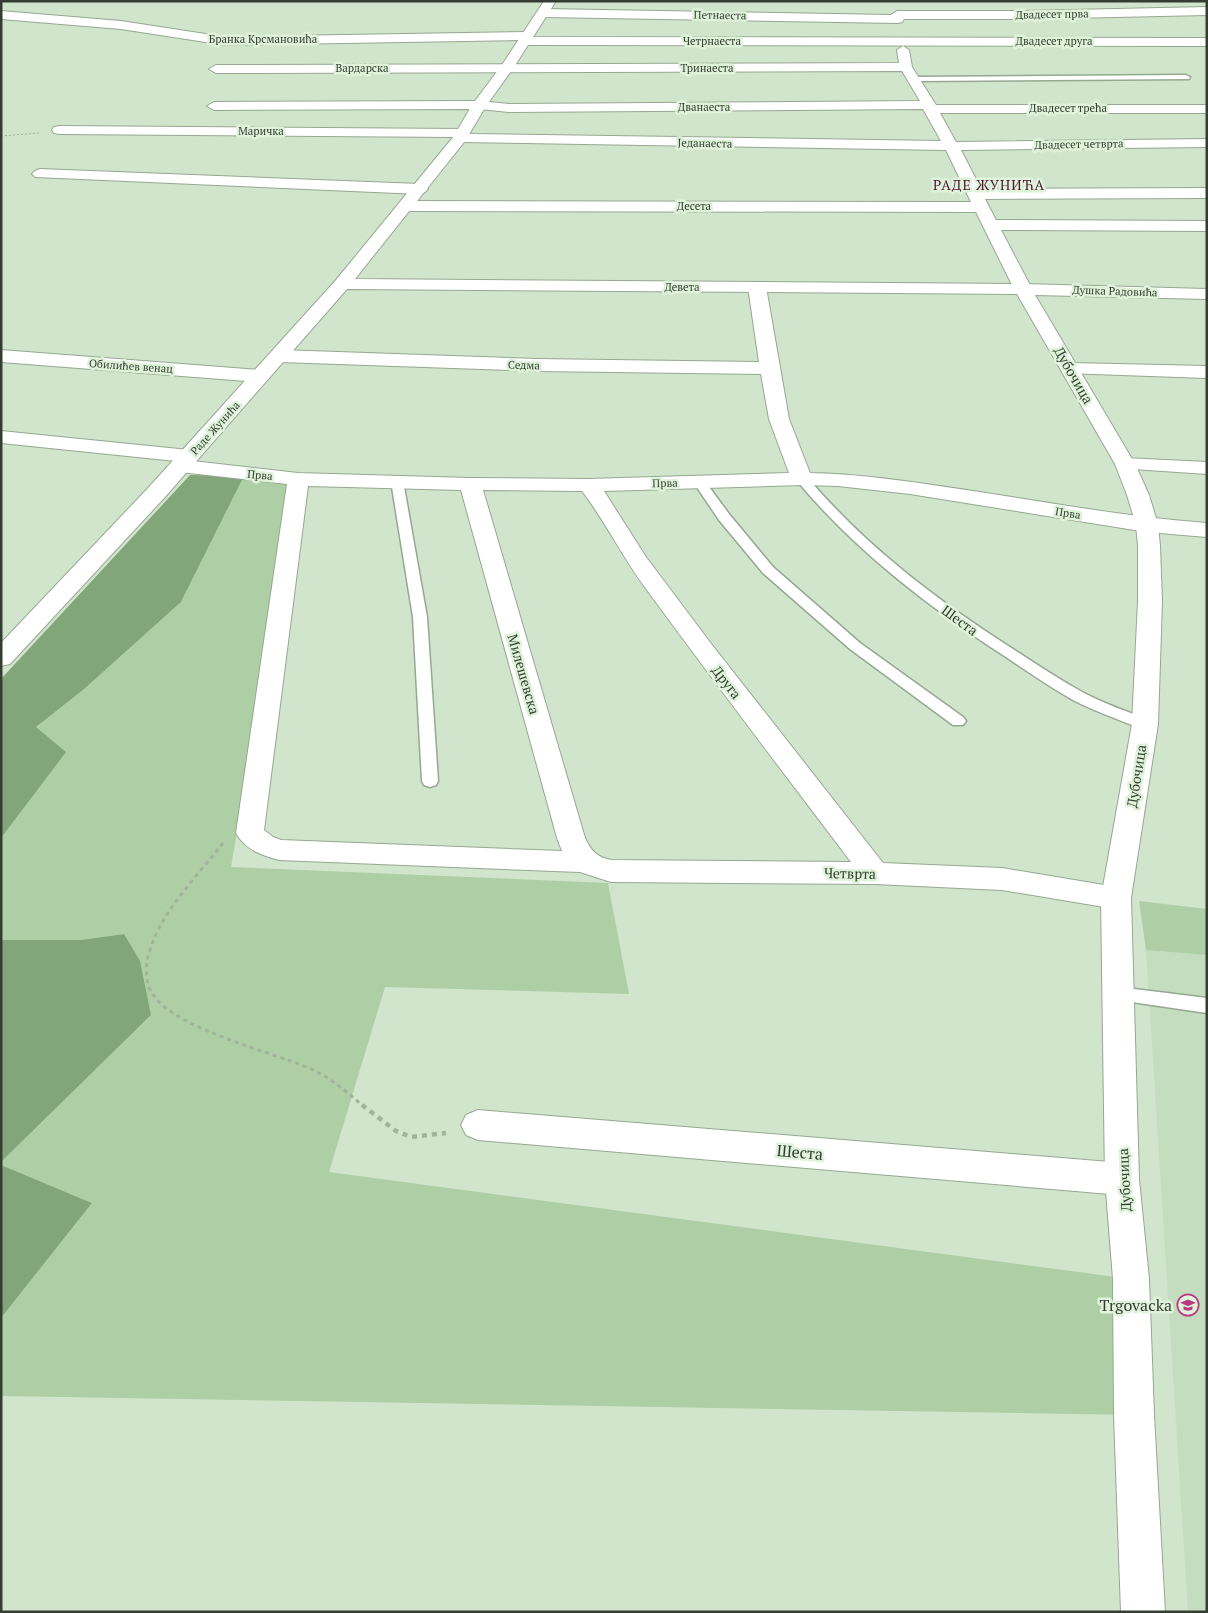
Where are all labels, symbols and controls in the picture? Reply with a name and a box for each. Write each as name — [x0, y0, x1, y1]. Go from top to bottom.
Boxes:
street label: Двадесет прва — [1015, 6, 1089, 22]
street label: Петнаеста — [694, 8, 747, 22]
street label: Бранка Крсмановића — [209, 32, 318, 46]
street label: Четрнаеста — [683, 34, 741, 48]
street label: Двадесет друга — [1015, 34, 1093, 48]
street label: Вардарска — [336, 61, 389, 75]
street label: Тринаеста — [680, 61, 734, 75]
street label: Дванаеста — [678, 100, 731, 114]
street label: Двадесет трећа — [1029, 101, 1107, 115]
street label: Маричка — [238, 124, 284, 138]
street label: Једанаеста — [678, 136, 733, 150]
street label: Двадесет четврта — [1034, 136, 1124, 152]
district label: РАДЕ ЖУНИЋА — [933, 175, 1045, 194]
street label: Десета — [677, 199, 712, 213]
street label: Девета — [664, 280, 700, 294]
street label: Душка Радовића — [1072, 283, 1158, 299]
street label: Дубочица — [1050, 343, 1098, 407]
street label: Обилићев венац — [88, 356, 174, 376]
street label: Седма — [508, 357, 541, 373]
street label: Раде Жунића — [187, 398, 243, 458]
street label: Прва — [247, 467, 274, 483]
street label: Прва — [652, 476, 678, 490]
street label: Прва — [1054, 504, 1082, 522]
street label: Шеста — [938, 600, 982, 640]
street label: Милешевска — [503, 632, 545, 716]
street label: Друга — [708, 661, 746, 703]
street label: Дубочица — [1122, 743, 1150, 809]
street label: Четврта — [824, 863, 876, 883]
street label: Шеста — [776, 1139, 824, 1165]
street label: Дубочица — [1113, 1148, 1135, 1212]
school or university icon: Trgovacka — [1176, 1293, 1200, 1317]
place label: Trgovacka — [1099, 1294, 1172, 1316]

